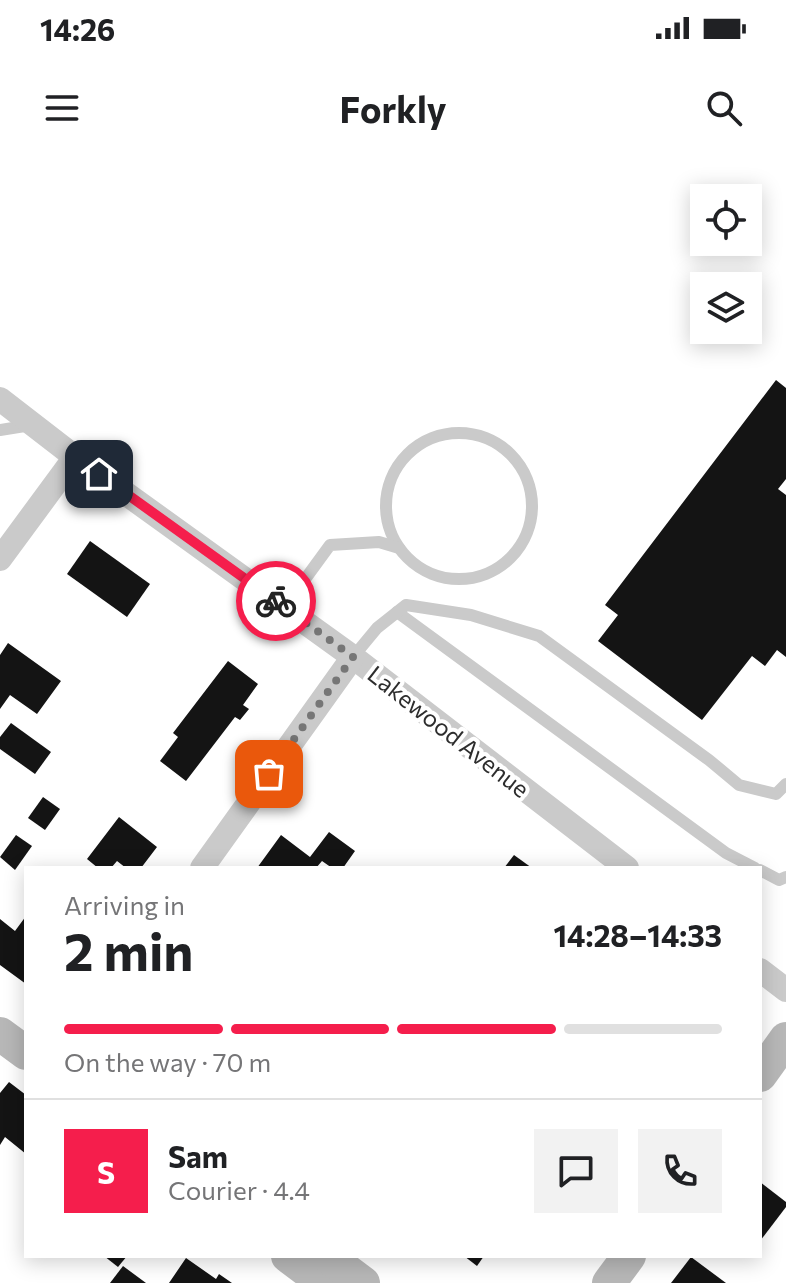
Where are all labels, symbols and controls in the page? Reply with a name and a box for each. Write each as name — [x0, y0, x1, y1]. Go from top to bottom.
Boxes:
text: 14:26 — [40, 10, 115, 47]
icon: menu — [40, 86, 84, 130]
text: Forkly — [340, 86, 446, 130]
icon: search — [702, 86, 746, 130]
map controls — [690, 184, 762, 344]
button: locate — [690, 184, 762, 256]
button: layers — [690, 272, 762, 344]
pin — [65, 440, 133, 508]
icon: home — [77, 452, 121, 496]
courier — [236, 561, 316, 641]
icon: bike — [254, 579, 298, 623]
street label: Lakewood Avenue — [362, 659, 536, 803]
pin — [235, 740, 303, 808]
icon: bag — [247, 752, 291, 796]
text: Arriving in — [64, 889, 185, 920]
text: 14:28–14:33 — [554, 916, 722, 953]
text: 2 min — [64, 918, 193, 982]
text: On the way · 70 m — [64, 1046, 271, 1077]
button: chat — [534, 1129, 618, 1213]
button: phone — [638, 1129, 722, 1213]
text: Sam — [168, 1137, 228, 1174]
text: S — [97, 1153, 115, 1190]
text: Courier · 4.4 — [168, 1174, 310, 1205]

